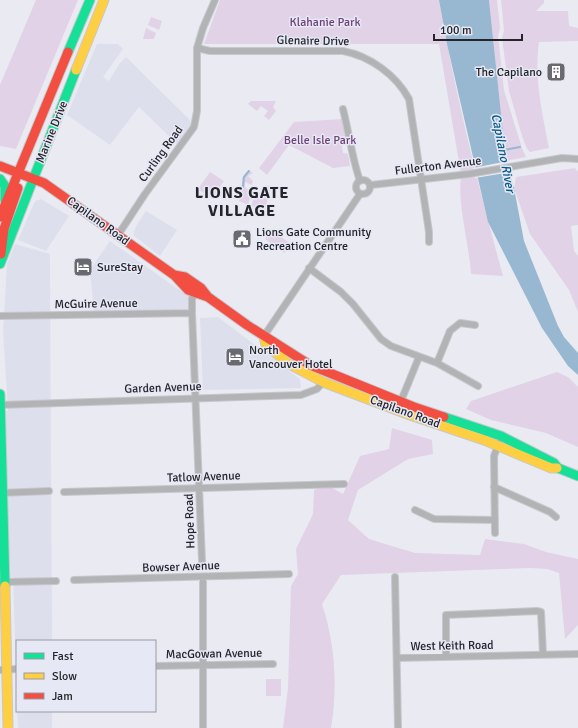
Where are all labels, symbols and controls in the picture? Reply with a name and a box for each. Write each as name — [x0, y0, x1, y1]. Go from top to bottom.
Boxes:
park label: Klahanie Park — [290, 15, 360, 30]
scale bar — [434, 16, 522, 42]
text: 100 m — [440, 23, 472, 38]
street label: Glenaire Drive — [277, 33, 349, 49]
building icon: The Capilano — [545, 61, 567, 83]
place label: The Capilano — [476, 65, 542, 80]
street label: Marine Drive — [33, 99, 71, 165]
water label: Capilano River — [488, 112, 519, 196]
street label: Curling Road — [136, 123, 186, 185]
park label: Belle Isle Park — [284, 133, 356, 148]
street label: Fullerton Avenue — [394, 153, 482, 179]
district label: LIONS GATE VILLAGE — [195, 183, 289, 221]
street label: Capilano Road — [64, 193, 132, 249]
place label: Lions Gate Community Recreation Centre — [256, 225, 371, 254]
public building icon: Lions Gate Community Recreation Centre — [231, 228, 253, 250]
hotel icon: SureStay — [72, 256, 94, 278]
place label: SureStay — [97, 260, 143, 275]
street label: McGuire Avenue — [54, 296, 138, 312]
place label: North Vancouver Hotel — [249, 343, 333, 372]
hotel icon: North Vancouver Hotel — [224, 346, 246, 368]
street label: Garden Avenue — [124, 379, 202, 397]
street label: Capilano Road — [368, 392, 442, 432]
street label: Tatlow Avenue — [167, 468, 241, 486]
street label: Hope Road — [182, 493, 198, 549]
street label: Bowser Avenue — [142, 558, 220, 576]
street label: West Keith Road — [410, 638, 494, 654]
legend — [16, 640, 156, 712]
street label: MacGowan Avenue — [166, 646, 262, 662]
text: Fast — [52, 649, 73, 664]
text: Slow — [52, 669, 77, 684]
text: Jam — [52, 689, 73, 704]

